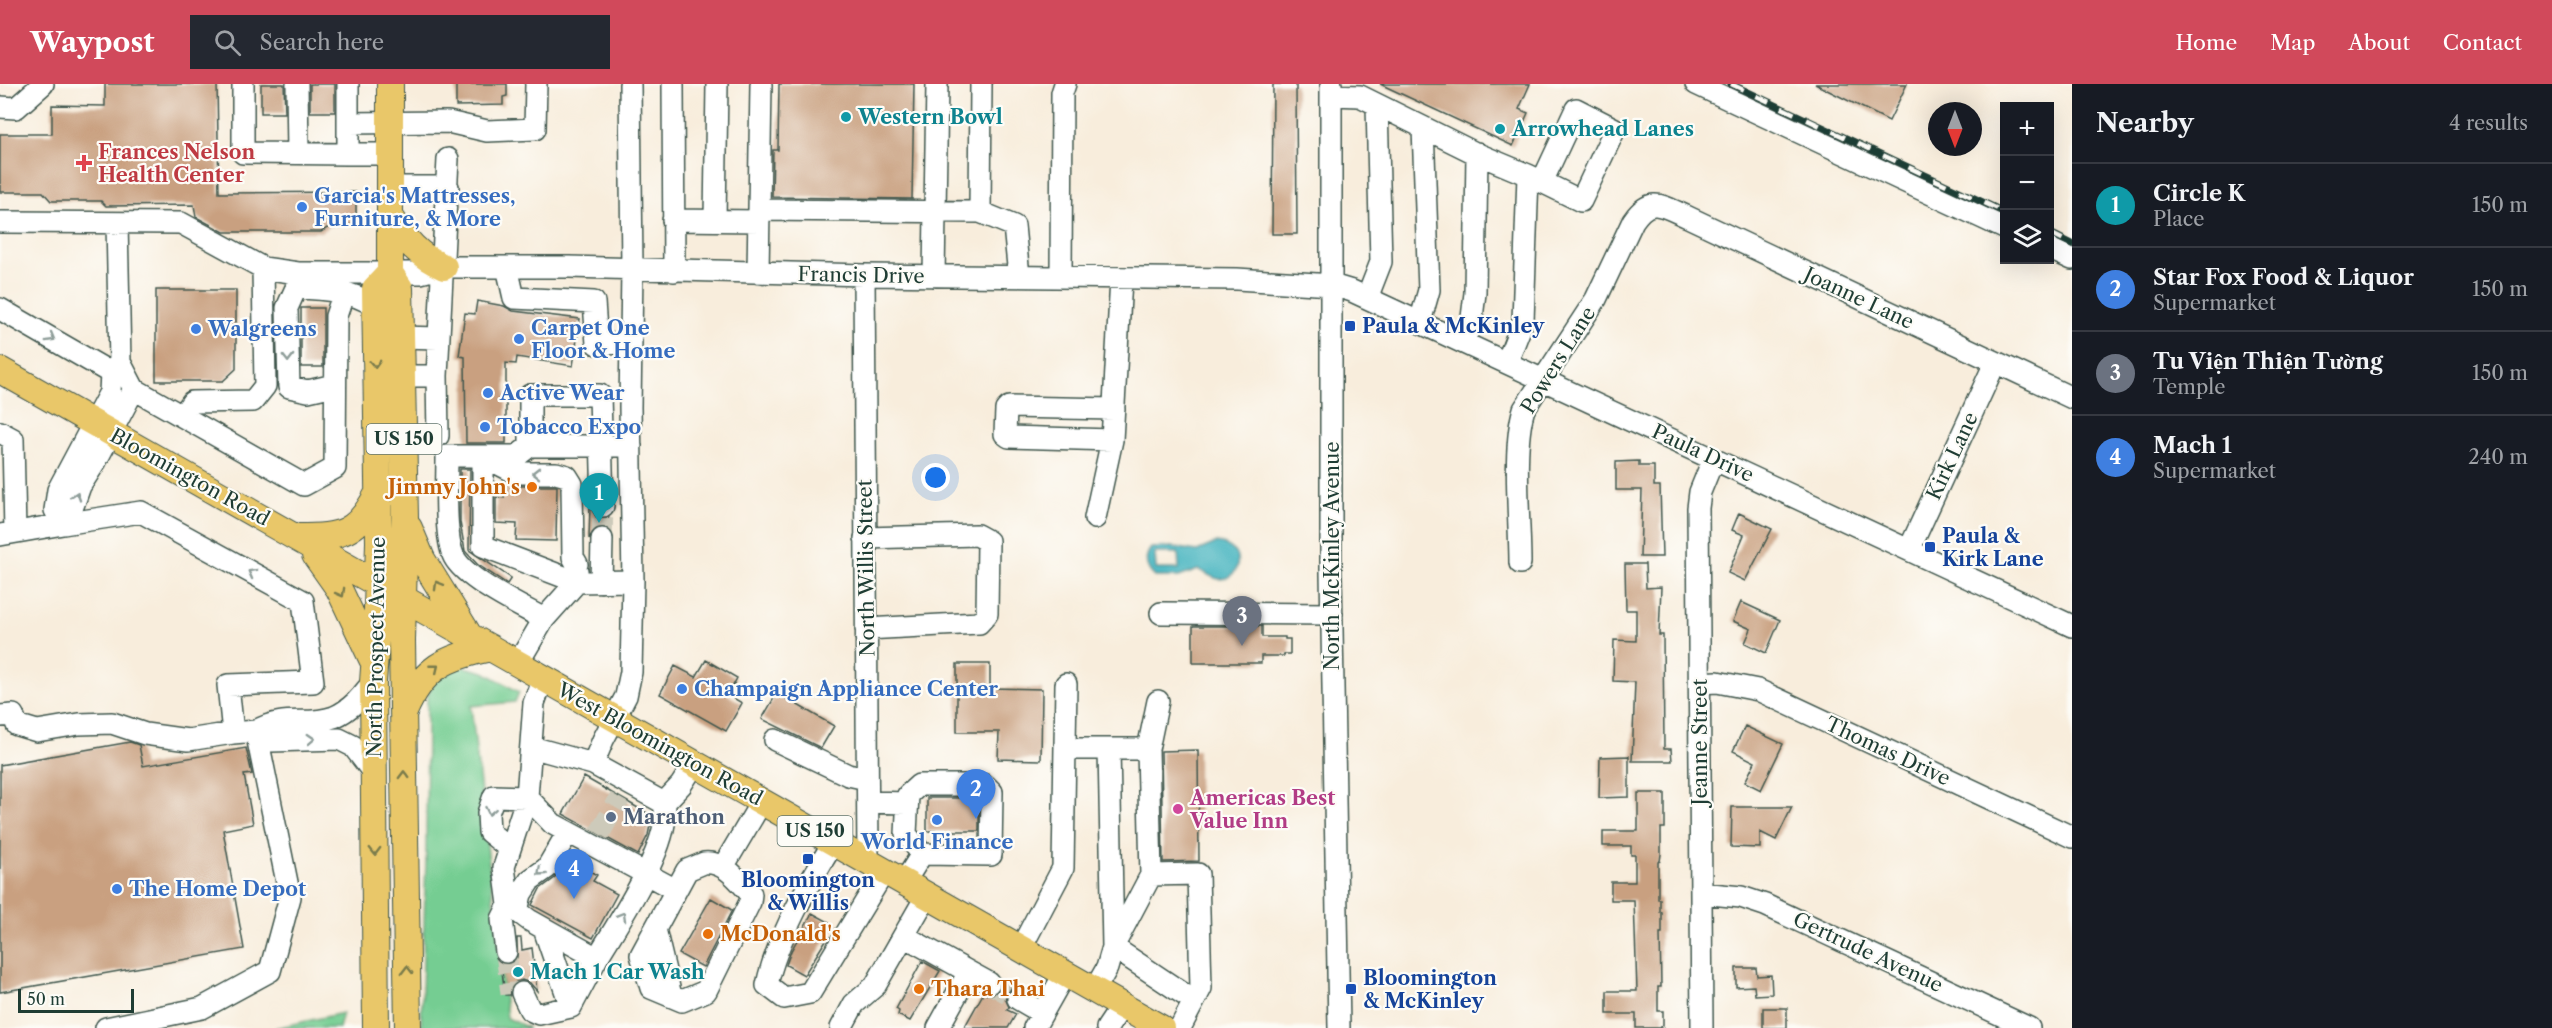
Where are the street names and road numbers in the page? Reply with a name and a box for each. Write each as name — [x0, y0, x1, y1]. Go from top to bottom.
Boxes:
street label: Joanne Lane — [1797, 261, 1918, 334]
street label: Francis Drive — [797, 262, 925, 288]
street label: Powers Lane — [1516, 302, 1600, 418]
street label: Kirk Lane — [1921, 408, 1983, 504]
street label: Paula Drive — [1648, 419, 1758, 487]
street label: Bloomington Road — [106, 423, 274, 531]
road number: US 150 — [366, 424, 442, 454]
street label: North McKinley Avenue — [1320, 442, 1344, 670]
street label: North Willis Street — [852, 479, 880, 657]
street label: North Prospect Avenue — [362, 536, 390, 758]
street label: West Bloomington Road — [552, 677, 767, 811]
street label: Jeanne Street — [1688, 679, 1712, 808]
street label: Thomas Drive — [1822, 712, 1954, 790]
road number: US 150 — [778, 816, 852, 846]
street label: Gertrude Avenue — [1789, 907, 1947, 997]

